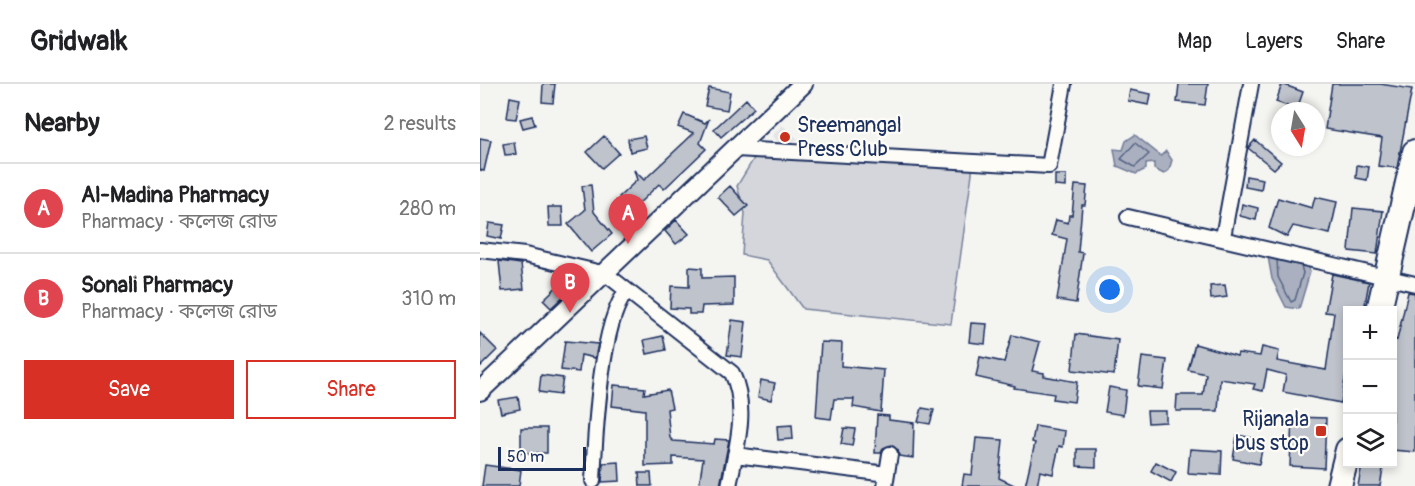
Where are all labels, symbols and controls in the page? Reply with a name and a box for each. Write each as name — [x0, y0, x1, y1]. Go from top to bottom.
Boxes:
text: Gridwalk — [30, 24, 128, 59]
text: Map — [1177, 28, 1212, 55]
text: Layers — [1245, 28, 1303, 55]
text: Share — [1336, 28, 1385, 55]
north arrow — [1271, 102, 1325, 156]
text: Nearby — [24, 107, 100, 139]
text: 2 results — [384, 111, 456, 136]
place label: Sreemangal Press Club — [797, 112, 902, 163]
marker: Sreemangal Press Club — [778, 130, 792, 144]
text: Al-Madina Pharmacy — [81, 181, 269, 209]
pin: A — [608, 194, 648, 244]
text: A — [37, 196, 50, 221]
text: 280 m — [399, 196, 456, 221]
text: Pharmacy · কলেজ রোড — [81, 209, 277, 234]
pin: B — [550, 264, 590, 313]
text: Sonali Pharmacy — [81, 271, 233, 299]
your location — [1095, 275, 1124, 304]
text: B — [38, 286, 49, 311]
text: 310 m — [401, 286, 456, 311]
text: Pharmacy · কলেজ রোড — [81, 299, 277, 324]
map controls — [1343, 306, 1397, 468]
button: + — [1343, 306, 1397, 360]
button: Save — [24, 360, 234, 419]
button: Share — [246, 360, 456, 419]
button: − — [1343, 360, 1397, 414]
place label: Rijanala bus stop — [1235, 406, 1309, 457]
button: layers — [1343, 414, 1397, 468]
marker: Rijanala bus stop — [1314, 424, 1328, 438]
scale bar — [498, 444, 586, 472]
text: 50 m — [507, 447, 544, 467]

